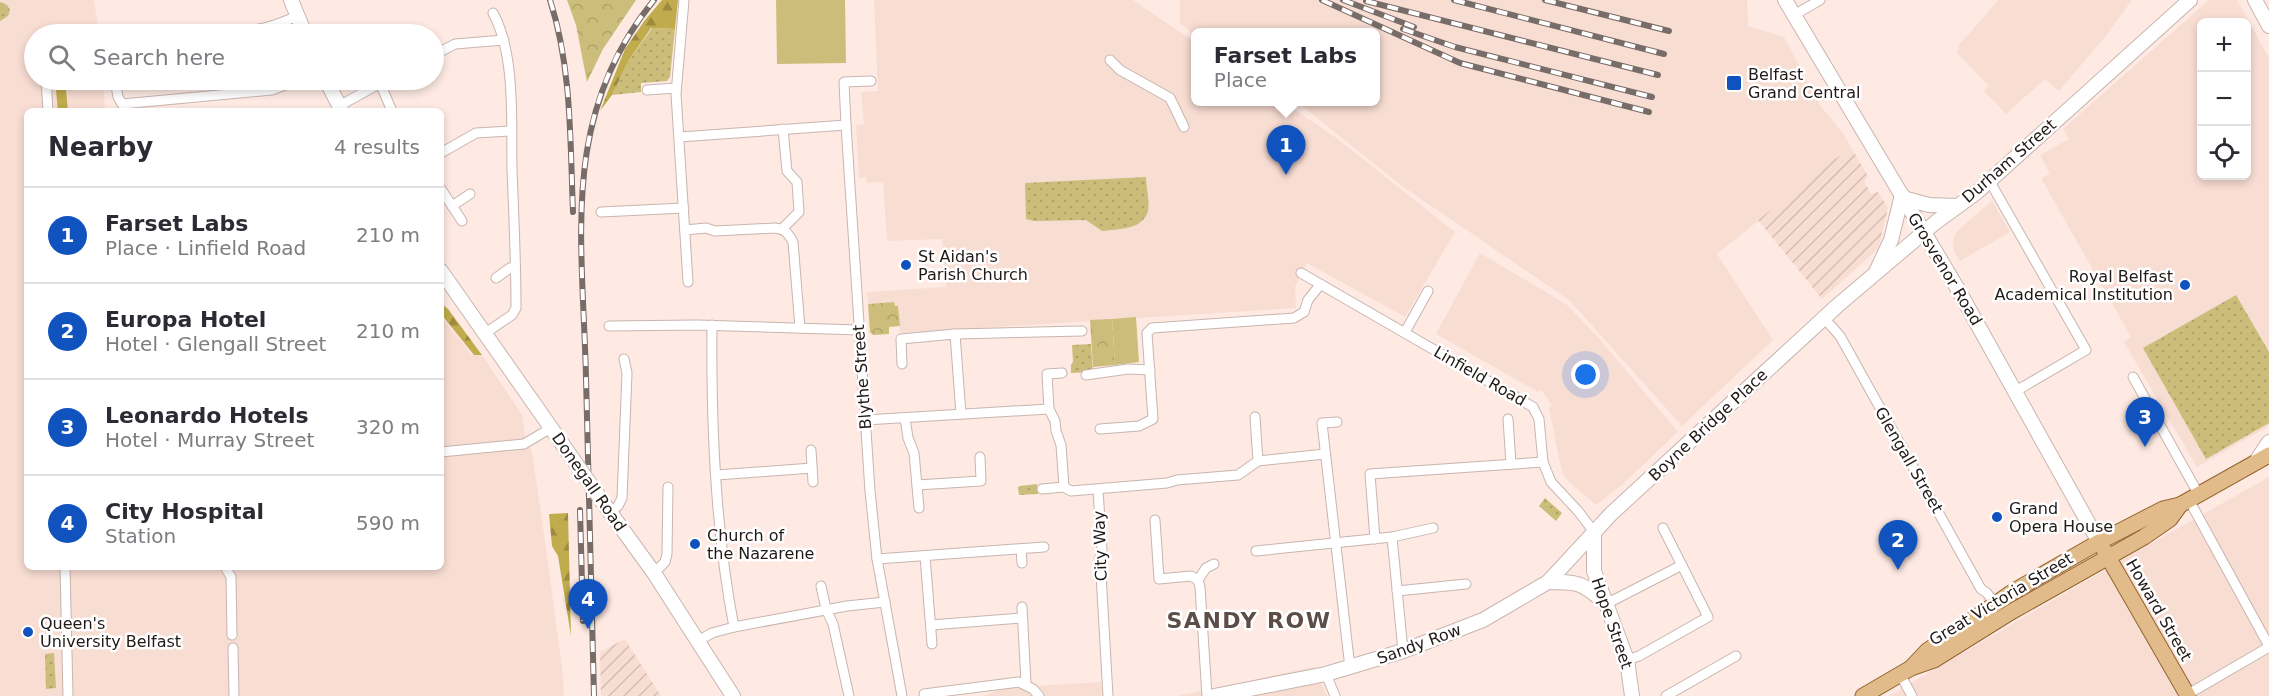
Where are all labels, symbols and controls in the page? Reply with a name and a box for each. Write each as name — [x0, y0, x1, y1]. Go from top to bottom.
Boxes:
map controls — [2197, 18, 2251, 180]
button: + — [2197, 18, 2251, 72]
search box — [24, 24, 444, 90]
popup — [1191, 28, 1380, 106]
icon: search — [45, 41, 78, 74]
text: Farset Labs — [1214, 43, 1357, 68]
text: Search here — [93, 45, 225, 70]
place label: Belfast Grand Central — [1748, 65, 1860, 102]
text: Place — [1214, 68, 1267, 92]
button: − — [2197, 72, 2251, 126]
marker: Belfast Grand Central — [1725, 74, 1743, 92]
street label: Durham Street — [1958, 115, 2060, 207]
pin: 1 — [1266, 126, 1306, 175]
button: locate — [2197, 126, 2251, 180]
text: Nearby — [48, 132, 153, 162]
text: 4 results — [334, 135, 420, 159]
street label: Grosvenor Road — [1904, 209, 1986, 329]
text: Farset Labs — [105, 211, 248, 236]
text: 1 — [61, 223, 74, 247]
text: 210 m — [356, 223, 420, 247]
text: Place · Linfield Road — [105, 236, 306, 260]
place label: St Aidan's Parish Church — [918, 247, 1028, 284]
marker: St Aidan's Parish Church — [899, 258, 913, 272]
place label: Royal Belfast Academical Institution — [1995, 267, 2173, 304]
marker: Royal Belfast Academical Institution — [2178, 278, 2192, 292]
text: Europa Hotel — [105, 307, 266, 332]
text: 2 — [61, 319, 74, 343]
text: 210 m — [356, 319, 420, 343]
street label: Blythe Street — [849, 324, 875, 430]
text: Hotel · Glengall Street — [105, 332, 326, 356]
street label: Linfield Road — [1431, 342, 1529, 410]
your location — [1571, 360, 1600, 389]
street label: Boyne Bridge Place — [1645, 365, 1771, 485]
pin: 3 — [2126, 398, 2164, 447]
text: Leonardo Hotels — [105, 403, 309, 428]
street label: Glengall Street — [1871, 404, 1947, 516]
text: 3 — [61, 415, 74, 439]
text: 320 m — [356, 415, 420, 439]
text: Hotel · Murray Street — [105, 428, 314, 452]
street label: Donegall Road — [548, 429, 630, 535]
text: City Hospital — [105, 499, 264, 524]
place label: Grand Opera House — [2009, 499, 2113, 536]
street label: City Way — [1089, 510, 1111, 582]
marker: Grand Opera House — [1990, 510, 2004, 524]
text: 4 — [61, 511, 74, 535]
text: 590 m — [356, 511, 420, 535]
pin: 2 — [1878, 520, 1918, 570]
text: Station — [105, 524, 176, 548]
place label: Church of the Nazarene — [707, 526, 814, 563]
marker: Church of the Nazarene — [688, 537, 702, 551]
street label: Great Victoria Street — [1926, 549, 2076, 649]
street label: Howard Street — [2122, 556, 2196, 664]
street label: Hope Street — [1587, 575, 1637, 671]
pin: 4 — [568, 580, 608, 629]
district label: SANDY ROW — [1167, 608, 1331, 633]
place label: Queen's University Belfast — [40, 614, 181, 651]
street label: Sandy Row — [1374, 620, 1464, 668]
marker: Queen's University Belfast — [21, 625, 35, 639]

